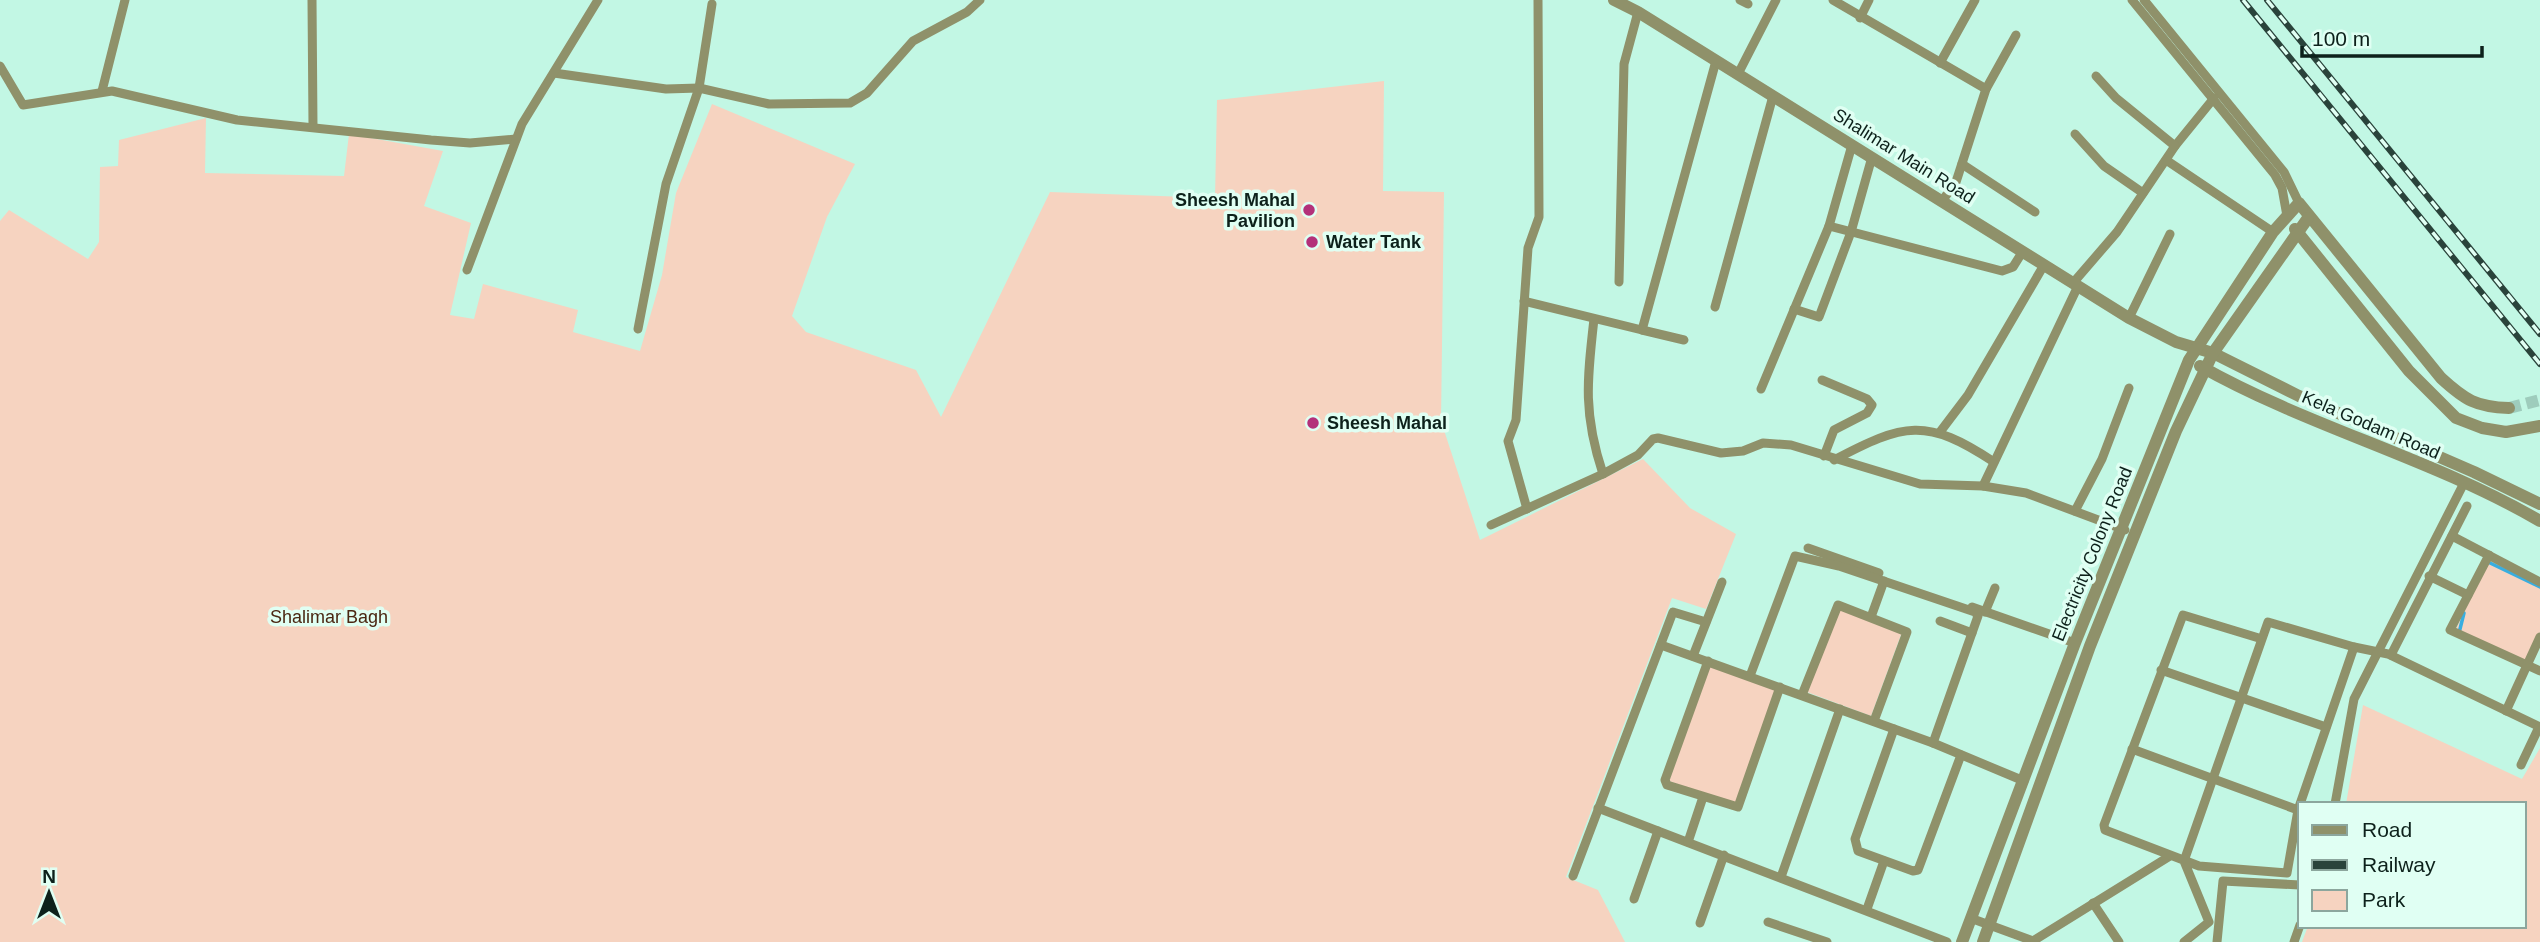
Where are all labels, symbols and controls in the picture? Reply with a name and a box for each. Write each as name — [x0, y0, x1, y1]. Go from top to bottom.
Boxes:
scale bar — [2302, 14, 2482, 58]
text: 100 m — [2312, 27, 2370, 50]
street label: Shalimar Main Road — [1830, 104, 1978, 208]
place label: Sheesh Mahal Pavilion — [1175, 190, 1295, 231]
marker: Sheesh Mahal Pavilion — [1301, 202, 1317, 218]
place label: Water Tank — [1326, 232, 1422, 252]
marker: Water Tank — [1304, 234, 1320, 250]
street label: Kela Godam Road — [2299, 387, 2443, 463]
place label: Sheesh Mahal — [1327, 413, 1447, 433]
marker: Sheesh Mahal — [1305, 415, 1321, 431]
street label: Electricity Colony Road — [2048, 464, 2136, 644]
park label: Shalimar Bagh — [270, 607, 388, 627]
legend — [2298, 802, 2526, 928]
text: Road — [2362, 818, 2412, 841]
text: Railway — [2362, 853, 2436, 876]
north arrow — [14, 858, 84, 928]
text: N — [42, 866, 56, 887]
text: Park — [2362, 888, 2406, 911]

